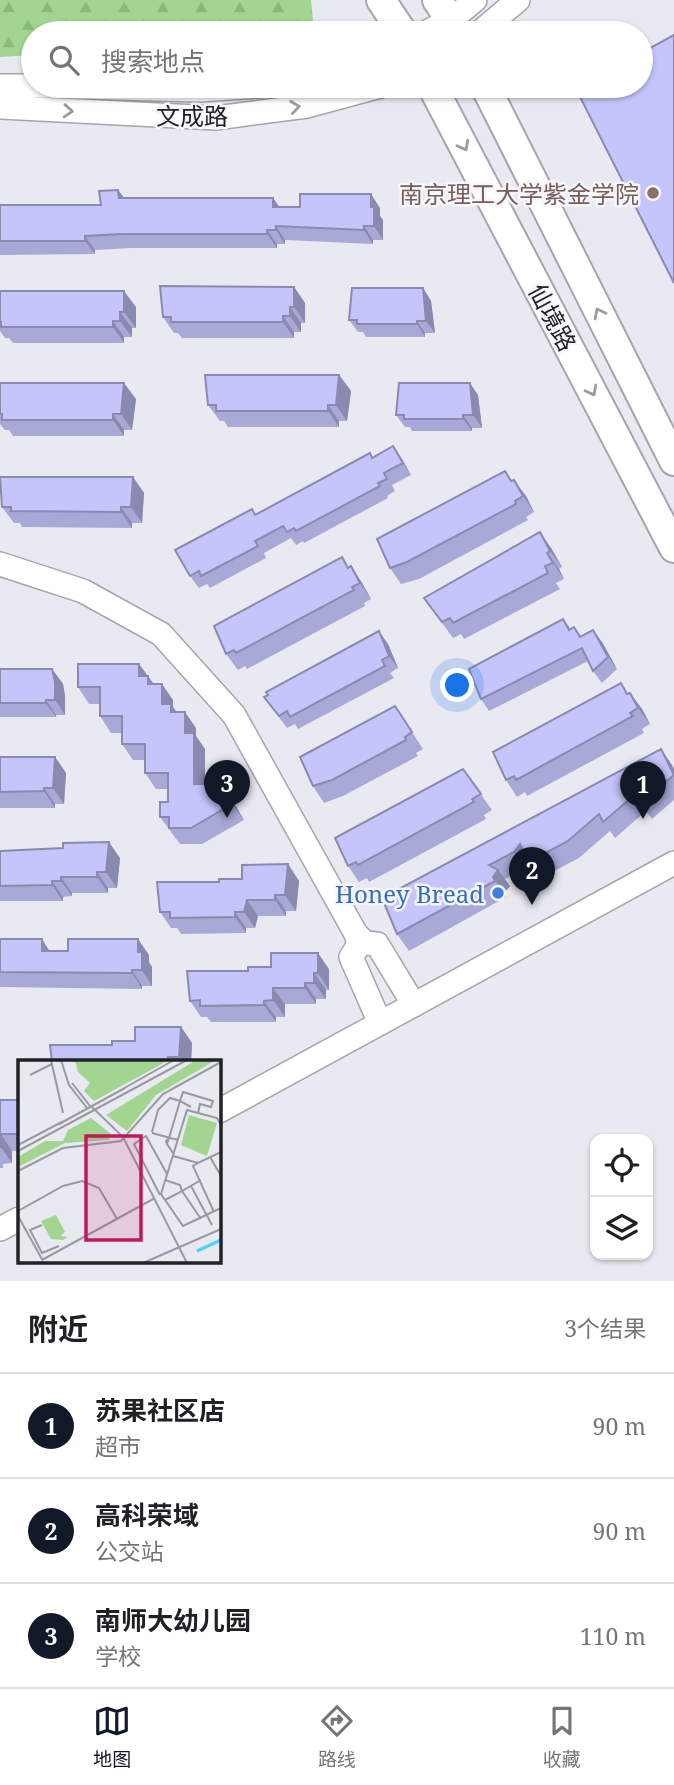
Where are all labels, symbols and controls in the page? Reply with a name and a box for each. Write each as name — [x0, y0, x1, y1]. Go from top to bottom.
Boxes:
search box — [21, 21, 653, 98]
icon: search — [45, 41, 83, 79]
text: 搜索地点 — [101, 43, 205, 79]
street label: 文成路 — [156, 99, 228, 132]
one-way arrow — [289, 100, 301, 115]
one-way arrow — [63, 103, 74, 118]
one-way arrow — [455, 139, 469, 151]
place label: 南京理工大学紫金学院 — [399, 177, 639, 210]
marker: 南京理工大学紫金学院 — [645, 185, 661, 201]
street label: 仙境路 — [522, 277, 584, 357]
one-way arrow — [594, 307, 608, 320]
one-way arrow — [584, 384, 597, 396]
your location — [440, 668, 474, 702]
pin: 3 — [204, 760, 250, 818]
pin: 1 — [620, 761, 666, 819]
pin: 2 — [509, 847, 555, 905]
place label: Honey Bread — [335, 877, 484, 910]
marker: Honey Bread — [490, 885, 506, 901]
inset map — [18, 1060, 220, 1264]
map controls — [590, 1134, 653, 1260]
button: locate — [590, 1134, 653, 1197]
button: layers — [590, 1197, 653, 1260]
text: 附近 — [28, 1308, 88, 1349]
text: 3个结果 — [564, 1312, 646, 1344]
text: 苏果社区店 — [95, 1392, 225, 1428]
text: 1 — [45, 1410, 58, 1442]
text: 90 m — [593, 1410, 646, 1442]
text: 超市 — [95, 1430, 141, 1462]
text: 高科荣域 — [95, 1497, 199, 1533]
text: 2 — [45, 1515, 58, 1547]
text: 90 m — [593, 1515, 646, 1547]
text: 公交站 — [95, 1535, 164, 1567]
text: 南师大幼儿园 — [95, 1602, 251, 1638]
text: 3 — [45, 1620, 58, 1652]
text: 110 m — [580, 1620, 646, 1652]
text: 学校 — [95, 1640, 141, 1672]
tab: 地图 — [93, 1702, 131, 1772]
tab: 路线 — [318, 1702, 356, 1772]
tab: 收藏 — [543, 1702, 581, 1772]

